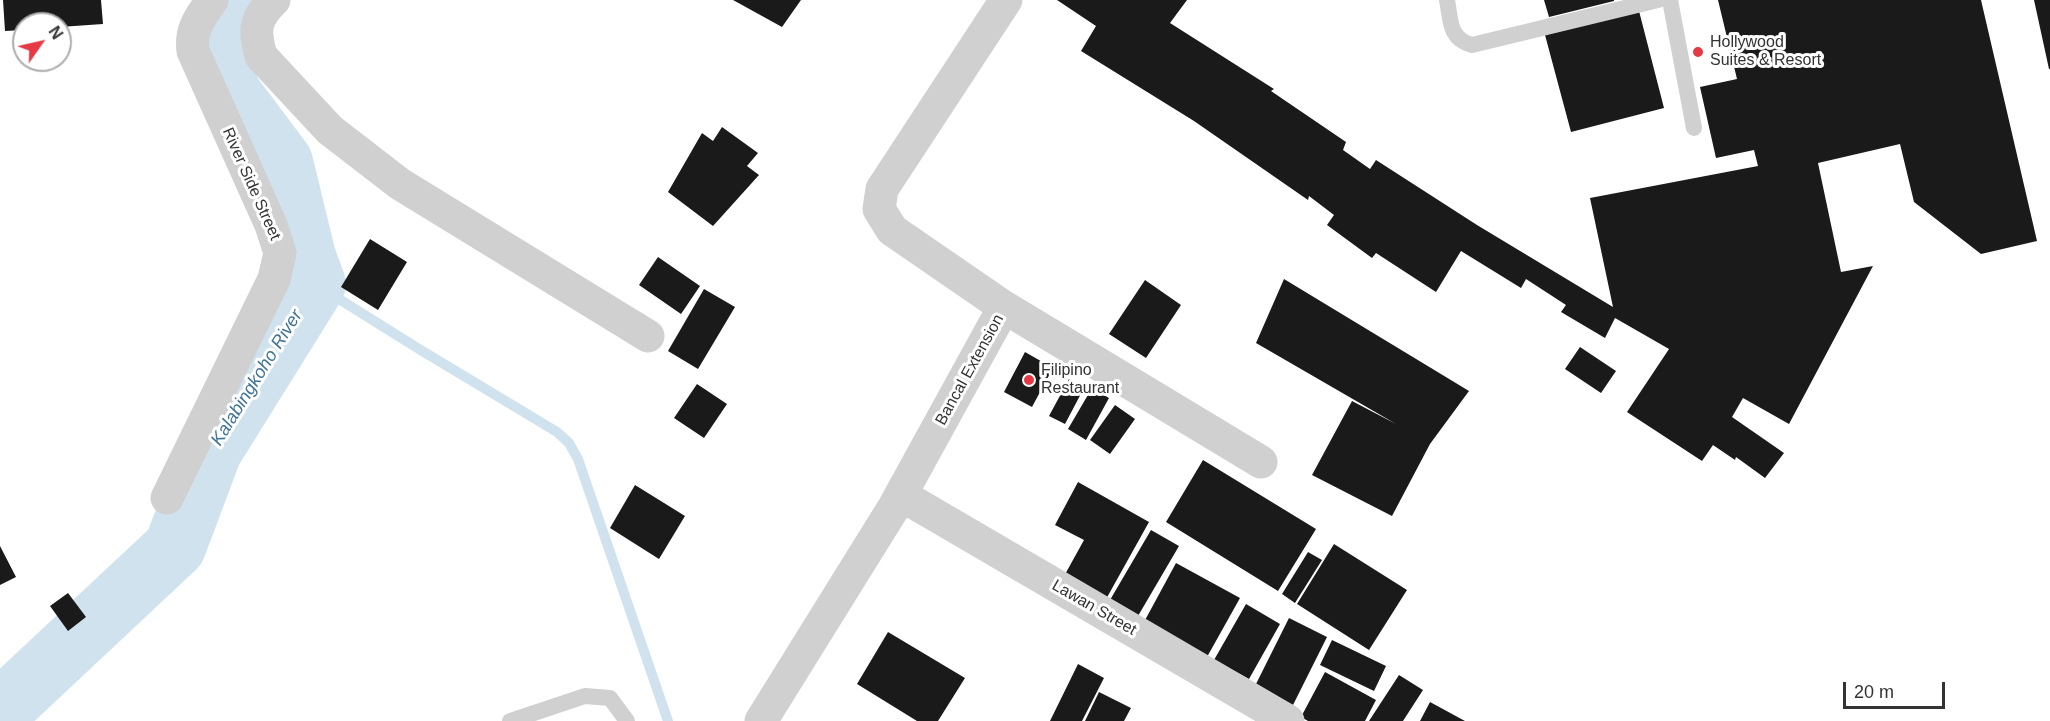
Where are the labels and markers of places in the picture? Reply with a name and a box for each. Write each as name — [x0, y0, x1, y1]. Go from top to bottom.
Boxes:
place label: Hollywood Suites & Resort — [1710, 33, 1821, 71]
marker: Hollywood Suites & Resort — [1691, 45, 1705, 59]
place label: Filipino Restaurant — [1041, 361, 1119, 399]
marker: Filipino Restaurant — [1022, 373, 1036, 387]

